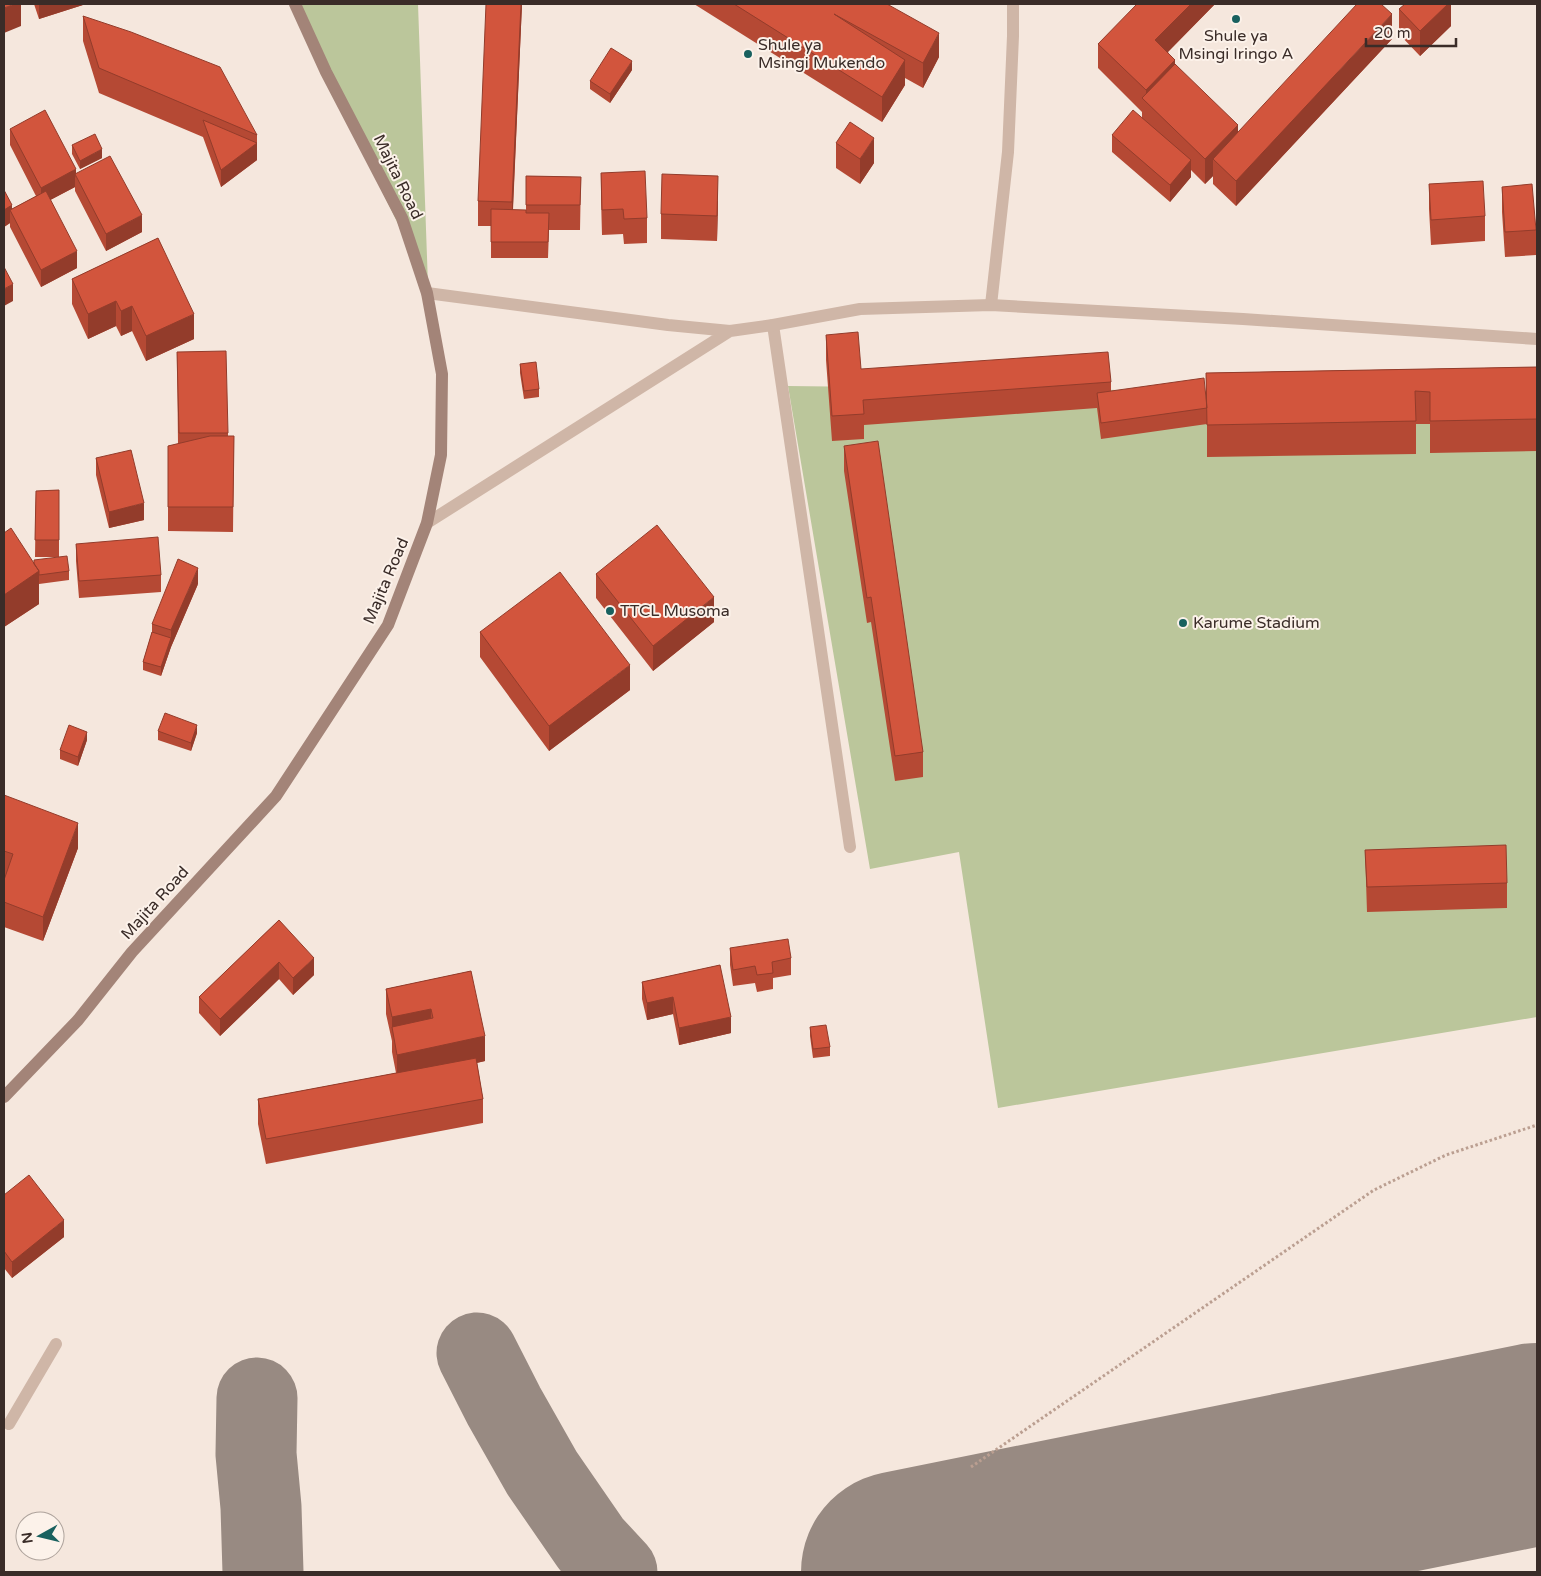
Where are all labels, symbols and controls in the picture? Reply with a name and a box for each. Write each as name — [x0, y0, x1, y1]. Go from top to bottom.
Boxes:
marker: Shule ya Msingi Iringo A — [1230, 13, 1242, 25]
scale bar — [1366, 15, 1456, 47]
text: 20 m — [1374, 24, 1411, 42]
place label: Shule ya Msingi Iringo A — [1178, 26, 1294, 64]
place label: Shule ya Msingi Mukendo — [758, 35, 885, 73]
marker: Shule ya Msingi Mukendo — [742, 48, 754, 60]
street label: Majita Road — [369, 131, 427, 223]
street label: Majita Road — [359, 535, 413, 627]
place label: TTCL Musoma — [620, 601, 730, 621]
marker: TTCL Musoma — [604, 605, 616, 617]
place label: Karume Stadium — [1193, 613, 1320, 633]
marker: Karume Stadium — [1177, 617, 1189, 629]
street label: Majita Road — [117, 862, 193, 944]
north arrow — [15, 1511, 65, 1561]
text: N — [18, 1531, 37, 1544]

